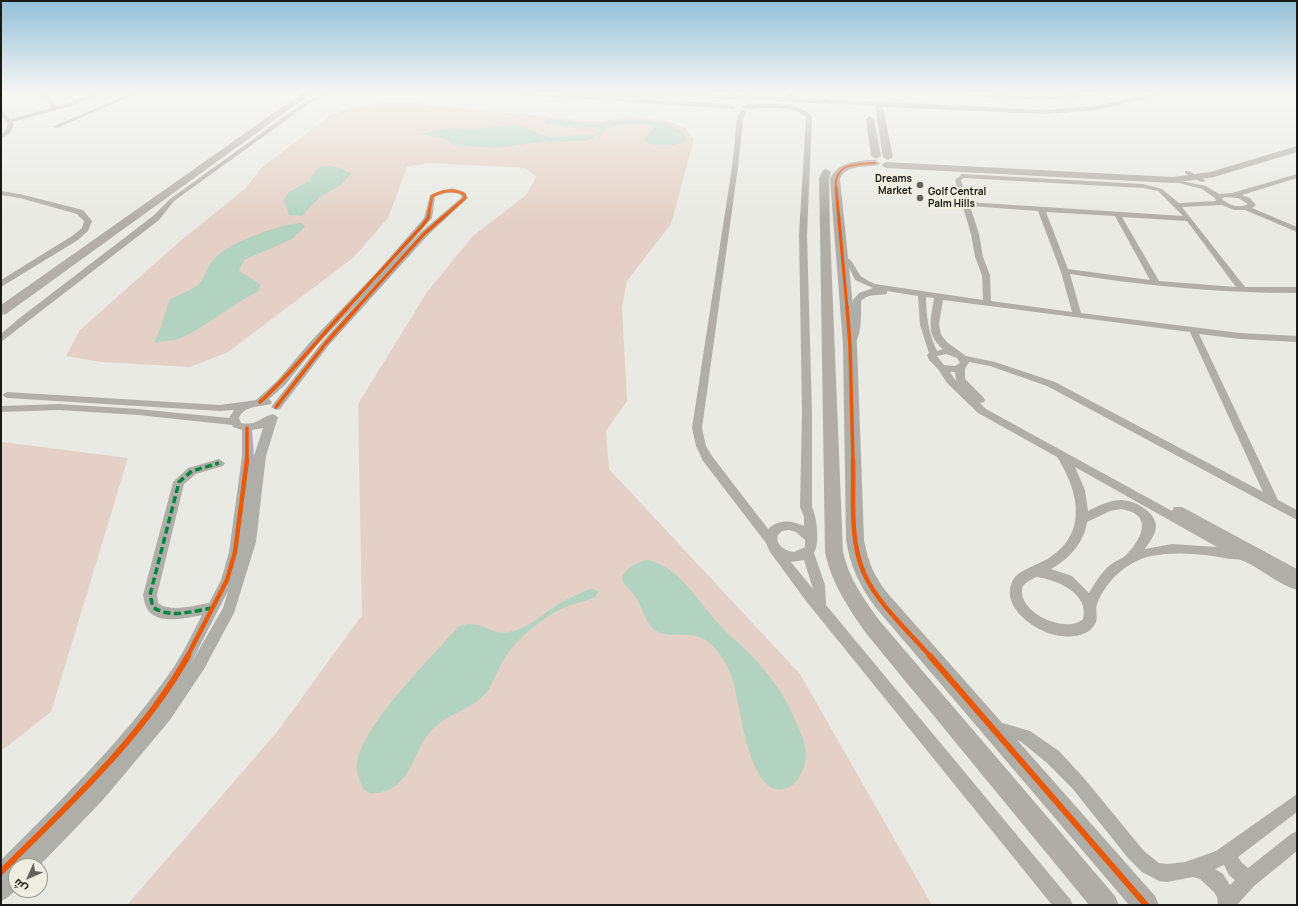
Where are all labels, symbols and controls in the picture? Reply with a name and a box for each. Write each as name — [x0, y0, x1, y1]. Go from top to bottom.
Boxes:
place label: Dreams Market — [875, 173, 912, 196]
marker: Dreams Market — [915, 180, 925, 190]
place label: Golf Central Palm Hills — [928, 186, 986, 210]
marker: Golf Central Palm Hills — [915, 193, 925, 203]
north arrow — [8, 858, 48, 898]
text: ش — [10, 876, 30, 896]

